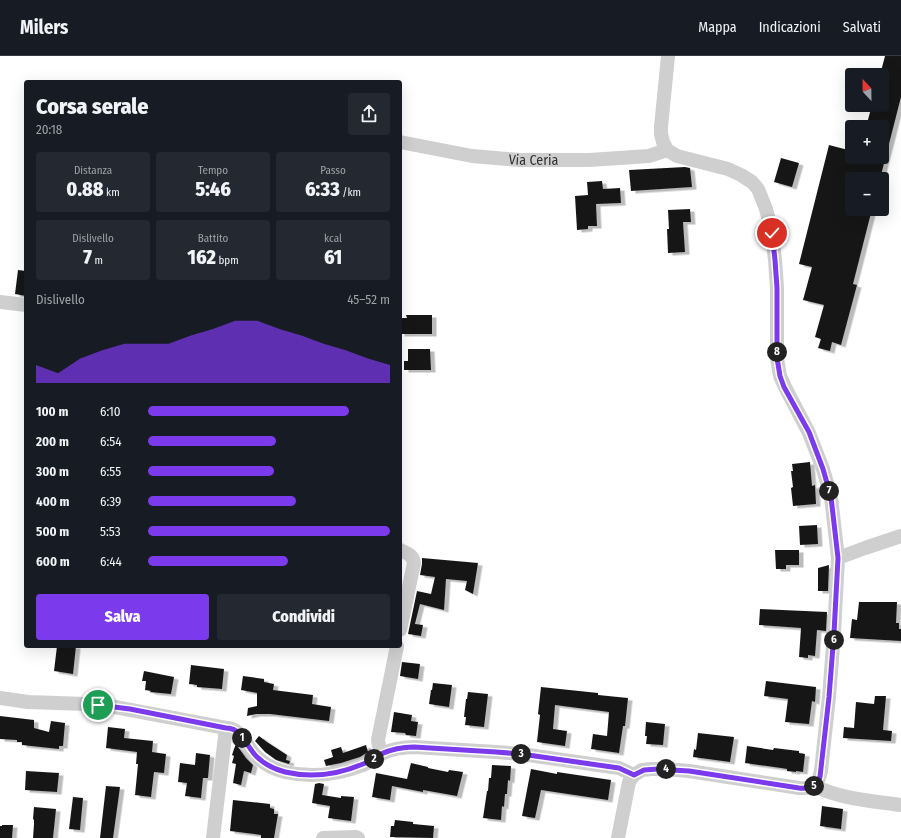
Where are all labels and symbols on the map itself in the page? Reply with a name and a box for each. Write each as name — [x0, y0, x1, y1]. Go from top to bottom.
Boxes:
north arrow — [845, 68, 889, 112]
street label: Via Ceria — [508, 151, 559, 169]
pin — [755, 216, 789, 250]
pin: 8 — [767, 342, 787, 362]
pin: 7 — [819, 481, 839, 501]
pin: 6 — [824, 630, 844, 650]
pin — [81, 688, 115, 722]
pin: 1 — [232, 728, 252, 748]
pin: 3 — [511, 744, 531, 764]
pin: 2 — [364, 749, 384, 769]
pin: 4 — [656, 759, 676, 779]
pin: 5 — [804, 776, 824, 796]

